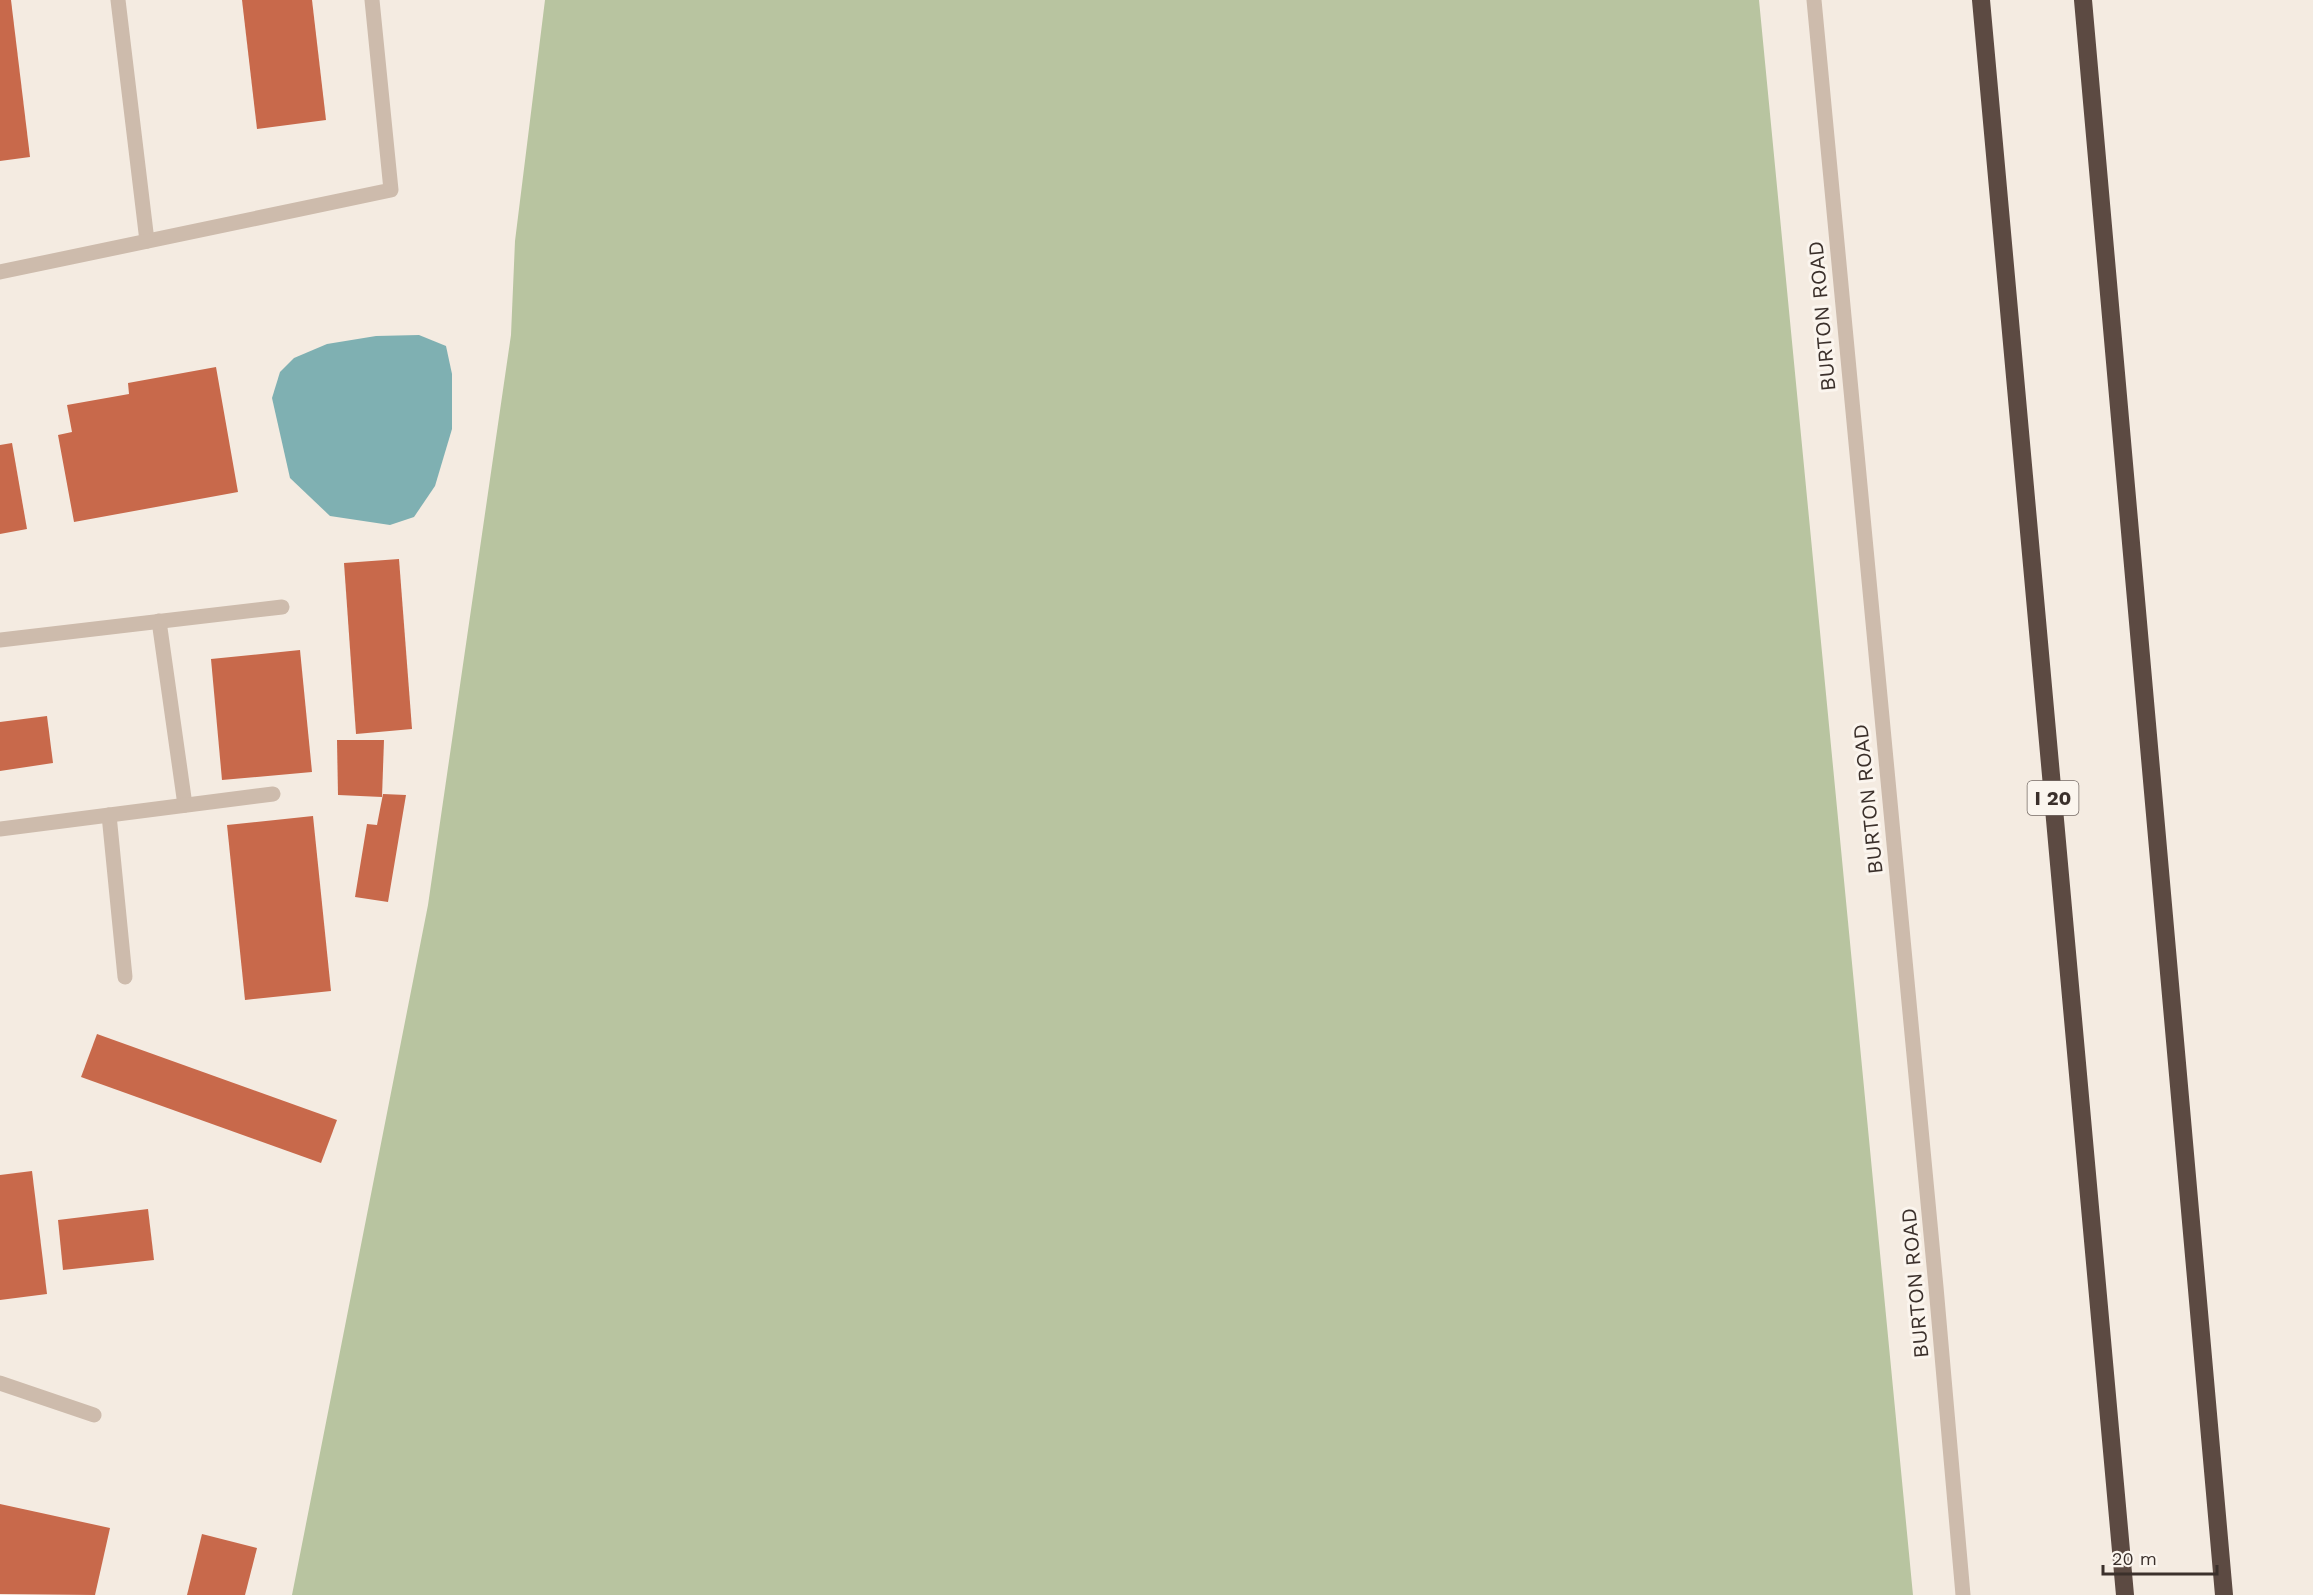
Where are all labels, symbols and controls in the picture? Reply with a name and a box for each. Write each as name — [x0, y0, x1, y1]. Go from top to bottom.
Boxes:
street label: BURTON ROAD — [1802, 240, 1841, 392]
street label: BURTON ROAD — [1847, 723, 1888, 875]
road number: I 20 — [2028, 781, 2078, 815]
street label: BURTON ROAD — [1895, 1207, 1934, 1359]
scale bar — [2103, 1538, 2217, 1576]
text: 20 m — [2112, 1548, 2157, 1569]

